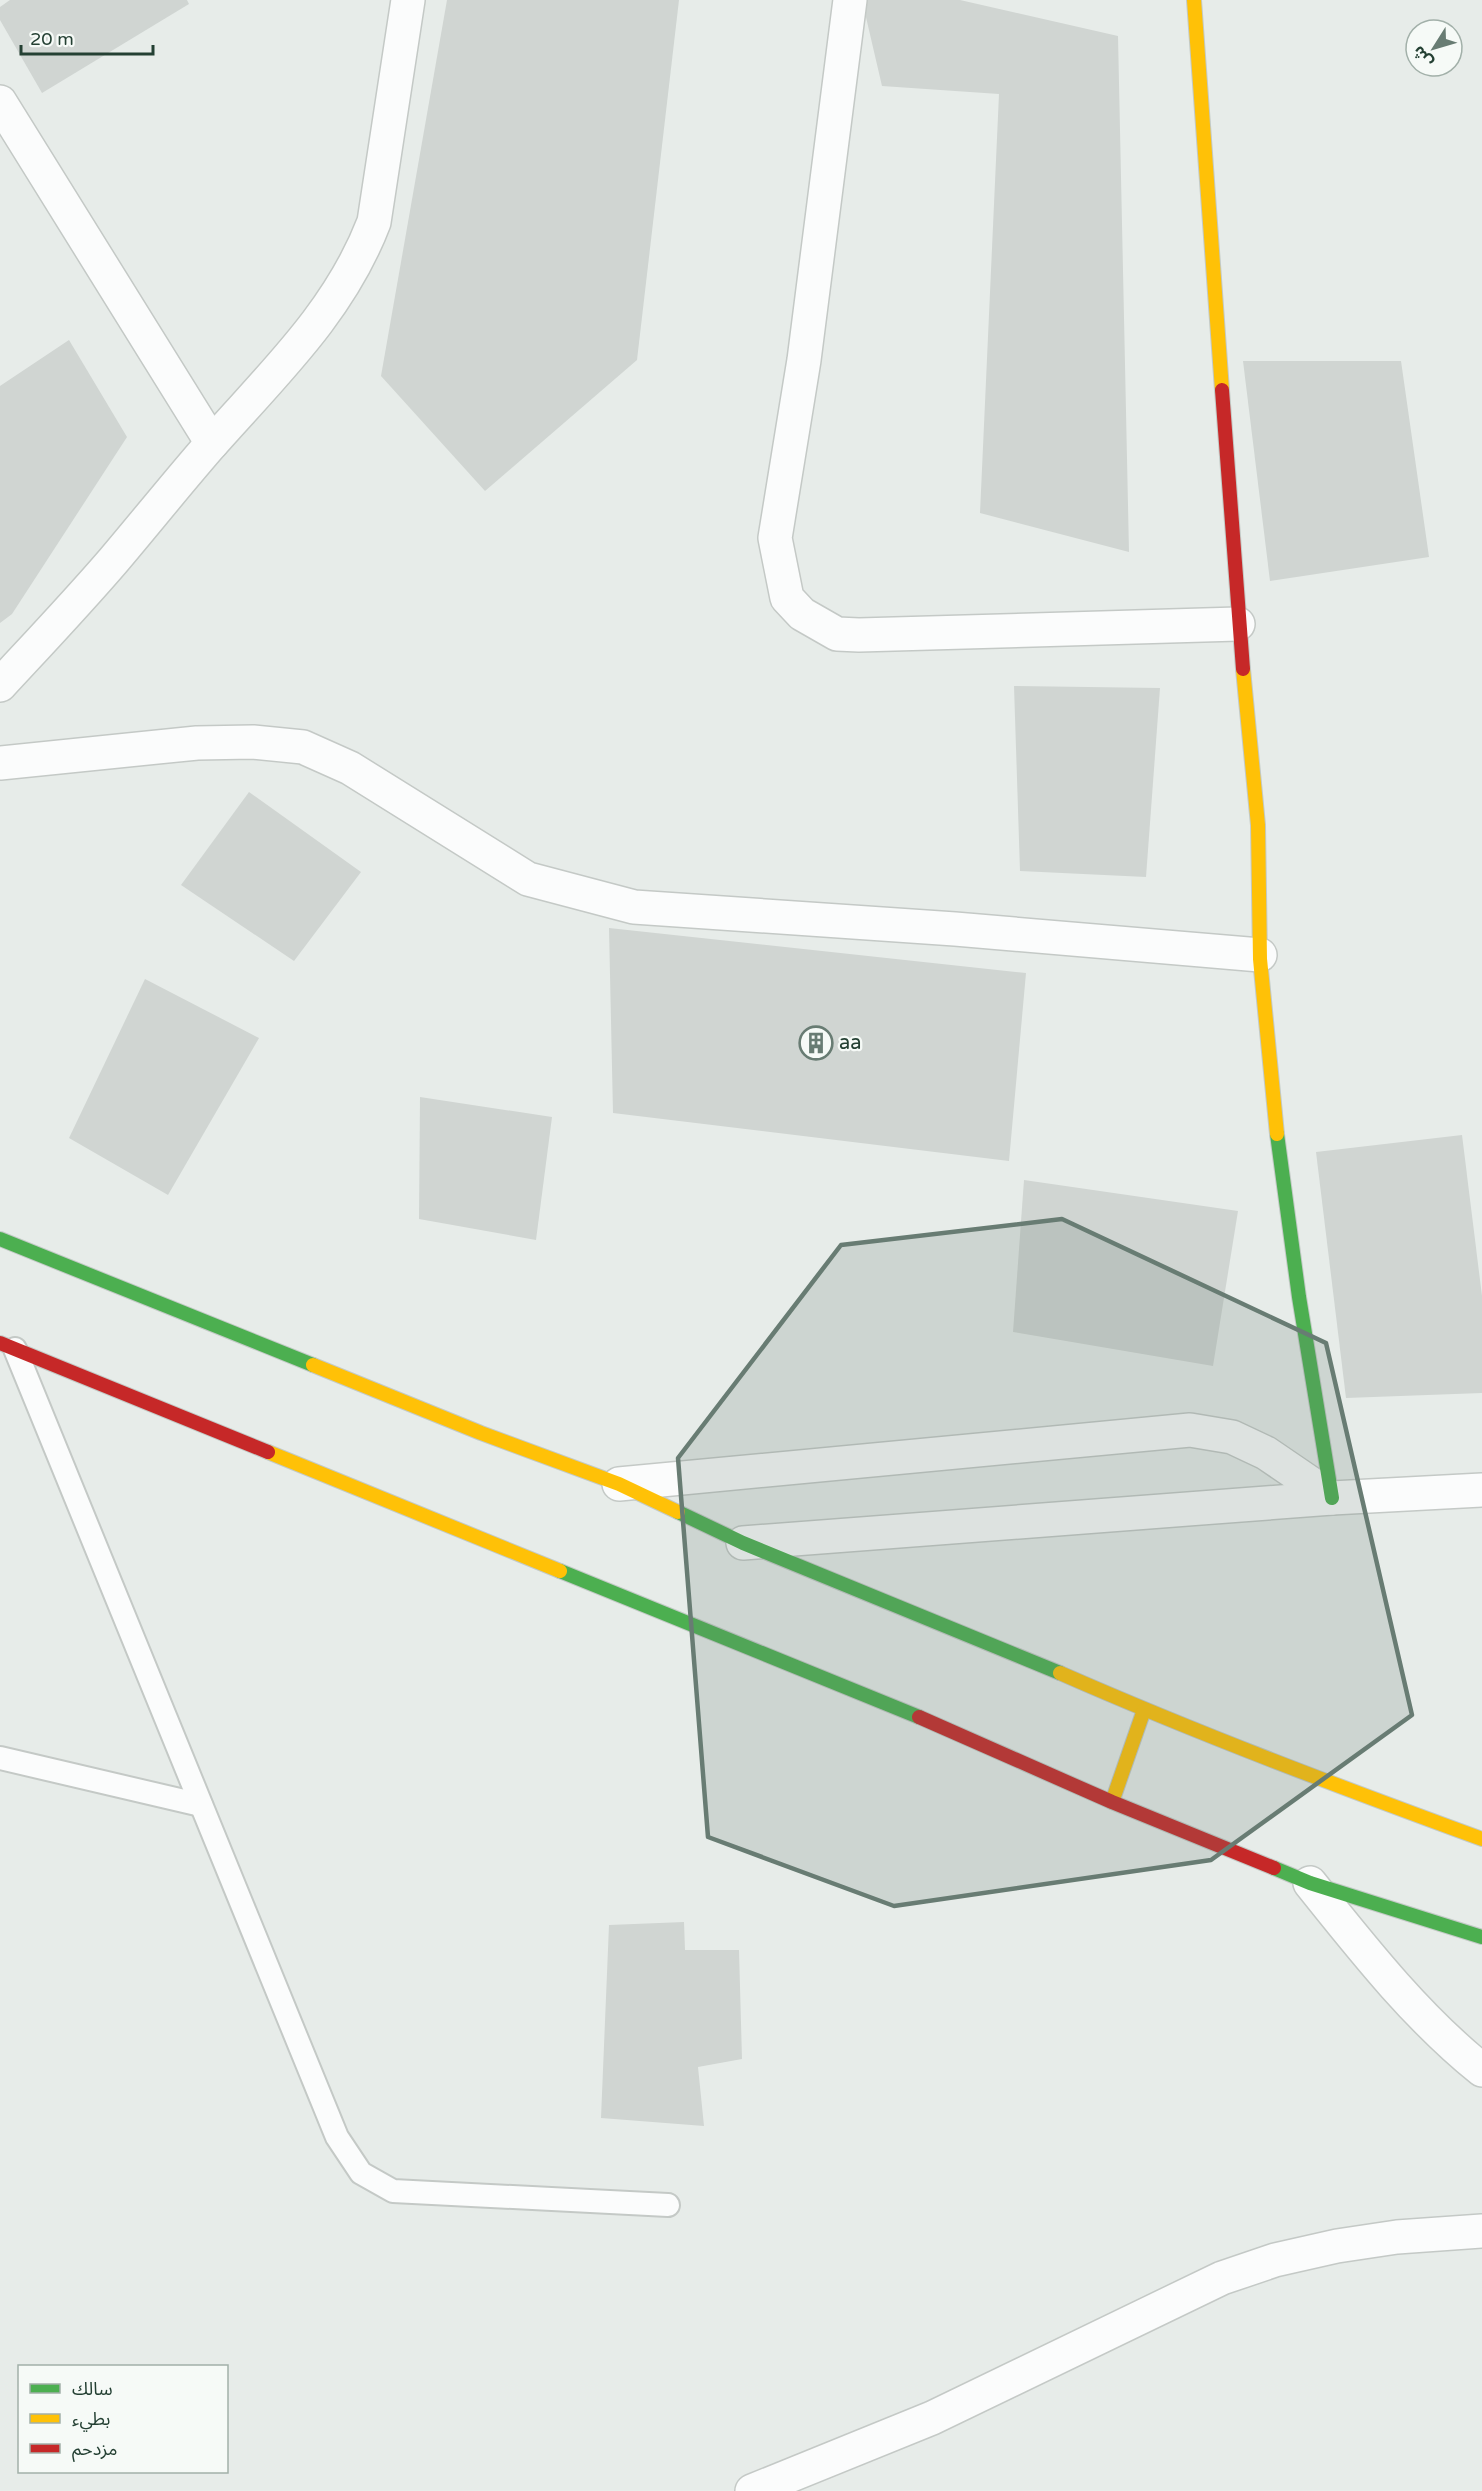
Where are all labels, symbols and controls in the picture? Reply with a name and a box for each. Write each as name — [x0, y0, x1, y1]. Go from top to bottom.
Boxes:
scale bar — [21, 18, 153, 56]
north arrow — [1404, 18, 1464, 78]
text: 20 m — [30, 28, 74, 50]
text: ش — [1408, 42, 1437, 71]
building icon: aa — [798, 1025, 834, 1061]
place label: aa — [839, 1031, 861, 1055]
legend — [18, 2365, 228, 2473]
text: سالك — [72, 2378, 113, 2400]
text: بطيء — [72, 2408, 110, 2432]
text: مزدحم — [72, 2438, 117, 2462]

